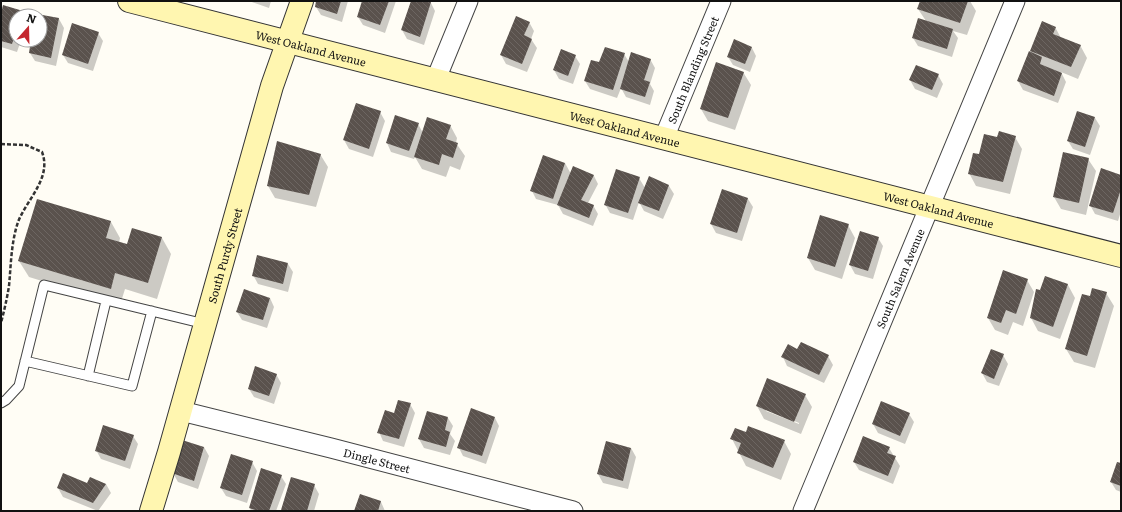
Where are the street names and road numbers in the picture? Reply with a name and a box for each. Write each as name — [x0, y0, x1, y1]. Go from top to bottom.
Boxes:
street label: South Blanding Street — [663, 13, 722, 126]
street label: West Oakland Avenue — [254, 26, 368, 70]
street label: West Oakland Avenue — [568, 107, 682, 150]
street label: West Oakland Avenue — [882, 187, 996, 231]
street label: South Purdy Street — [203, 205, 246, 305]
street label: South Salem Avenue — [872, 226, 928, 331]
street label: Dingle Street — [342, 444, 413, 476]

